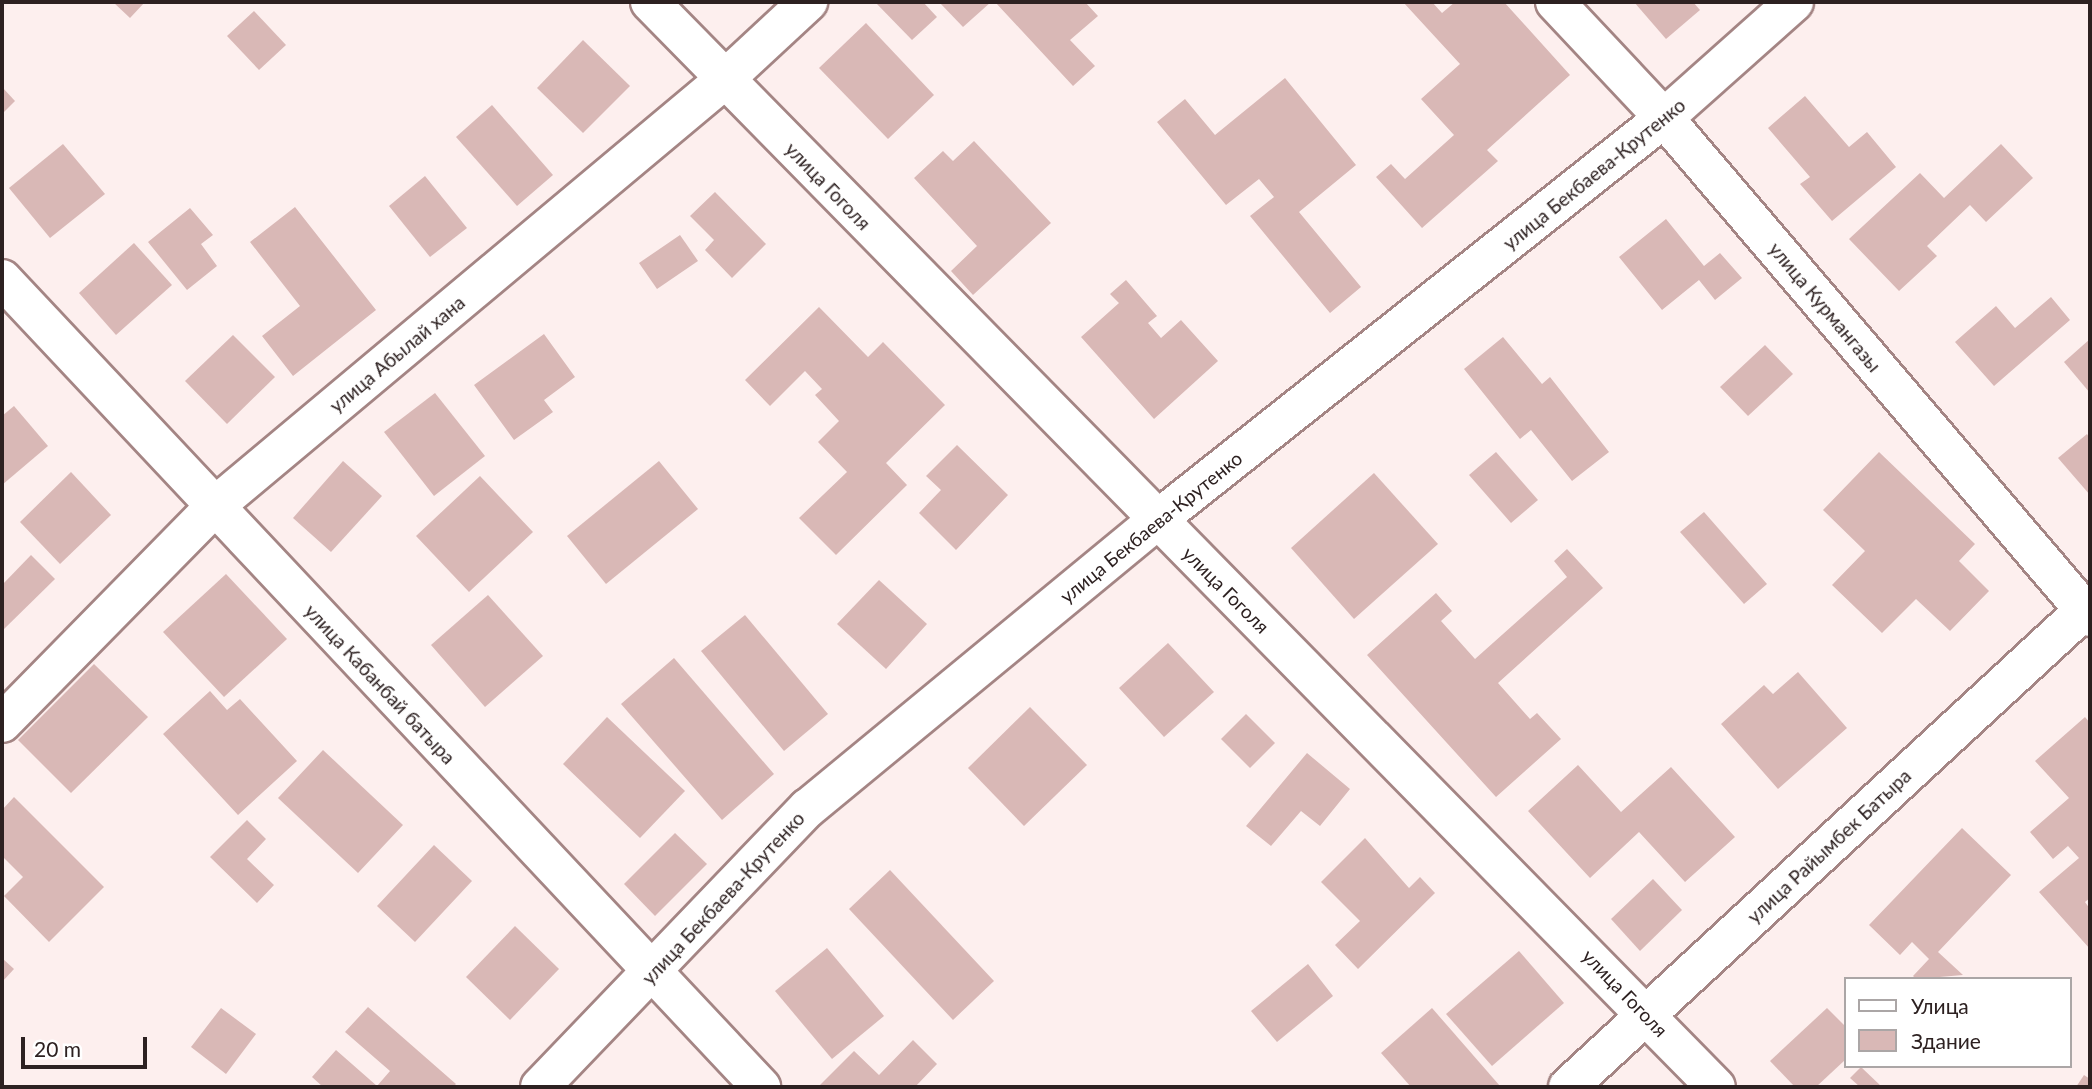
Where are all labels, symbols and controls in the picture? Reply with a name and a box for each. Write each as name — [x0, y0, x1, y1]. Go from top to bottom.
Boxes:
street label: улица Бекбаева-Крутенко — [1498, 93, 1690, 255]
street label: улица Гоголя — [781, 137, 875, 235]
street label: улица Курмангазы — [1764, 238, 1886, 376]
street label: улица Абылай хана — [325, 291, 469, 417]
street label: улица Бекбаева-Крутенко — [1055, 446, 1247, 608]
street label: улица Гоголя — [1178, 542, 1274, 638]
street label: улица Кабанбай батыра — [300, 599, 460, 769]
street label: улица Райымбек Батыра — [1742, 764, 1916, 928]
street label: улица Бекбаева-Крутенко — [637, 807, 809, 989]
street label: улица Гоголя — [1578, 944, 1672, 1042]
legend — [1843, 977, 2071, 1068]
text: Улица — [1911, 993, 1969, 1018]
scale bar — [24, 1023, 150, 1066]
text: Здание — [1911, 1028, 1981, 1053]
text: 20 m — [34, 1036, 81, 1061]

